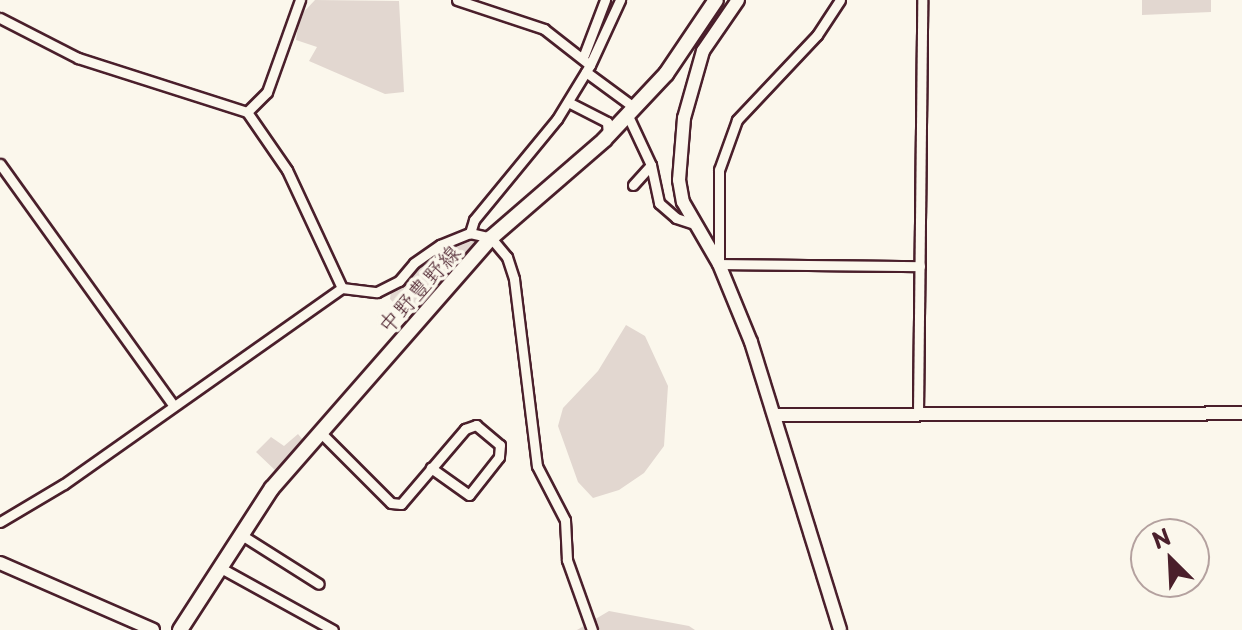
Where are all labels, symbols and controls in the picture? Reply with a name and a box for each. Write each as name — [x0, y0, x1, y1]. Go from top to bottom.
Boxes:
street label: 中野豊野線 — [371, 238, 465, 338]
north arrow — [1130, 518, 1210, 598]
text: N — [1146, 519, 1176, 556]

